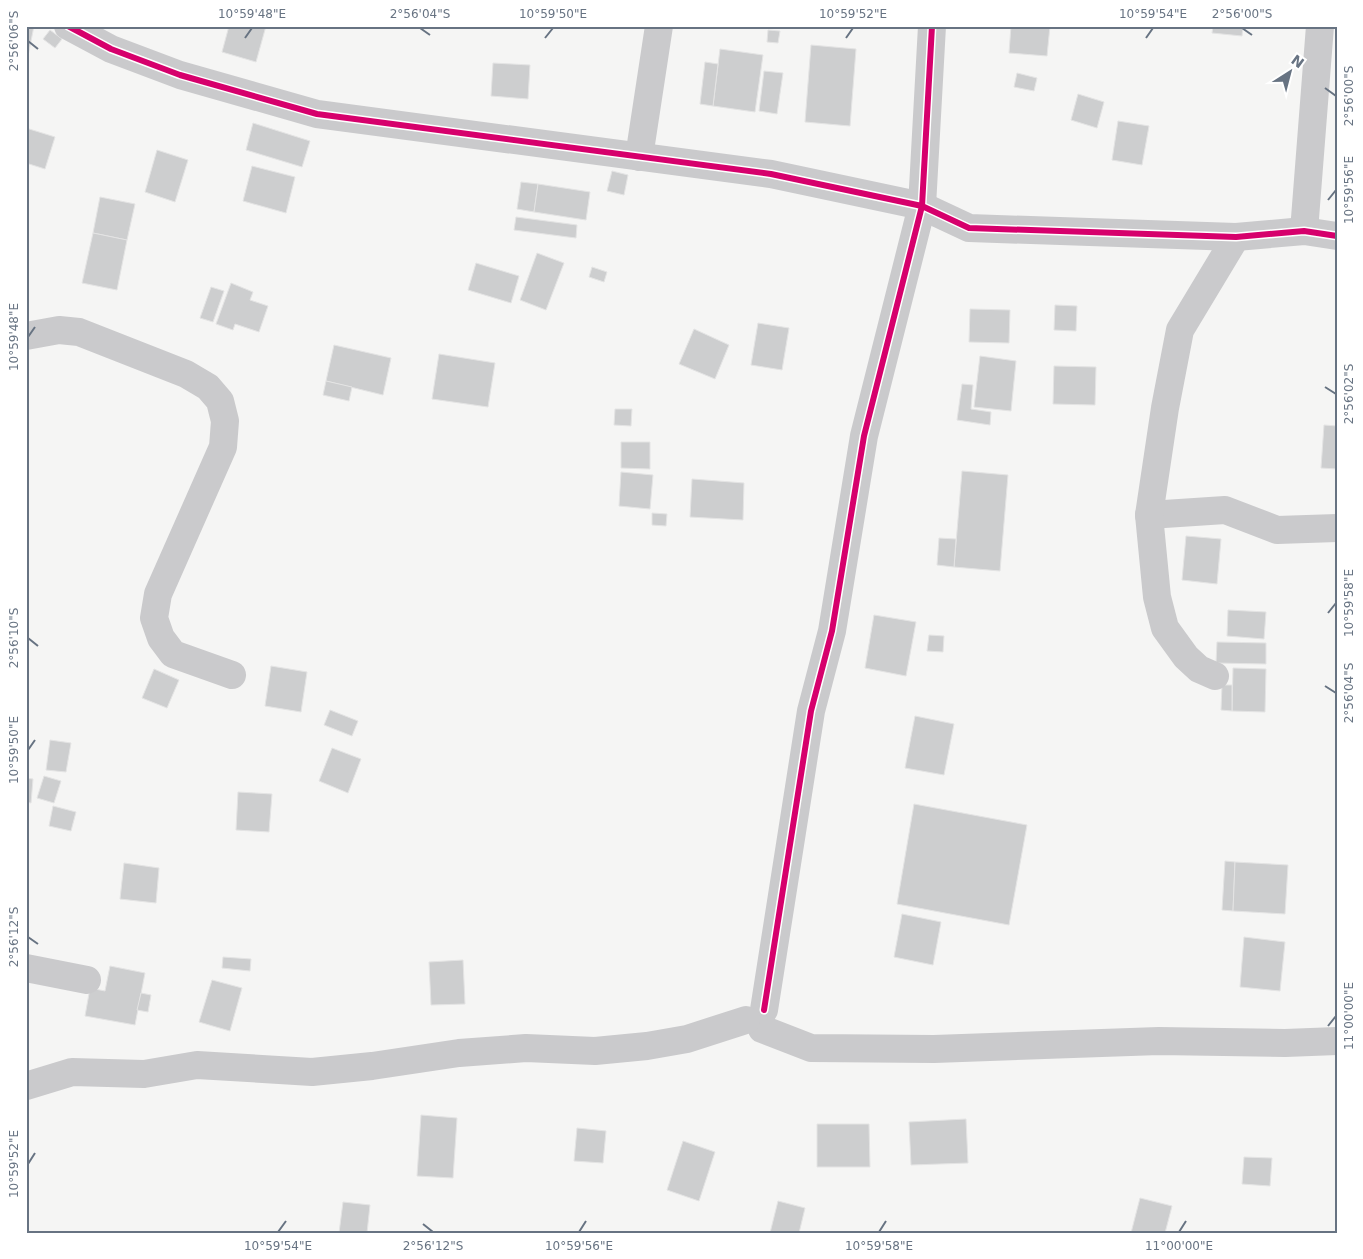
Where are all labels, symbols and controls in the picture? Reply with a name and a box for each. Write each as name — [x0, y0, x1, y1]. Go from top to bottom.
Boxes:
text: 10°59'48"E — [218, 7, 286, 21]
text: 2°56'04"S — [390, 7, 450, 21]
text: 10°59'50"E — [519, 7, 587, 21]
text: 10°59'52"E — [819, 7, 887, 21]
text: 10°59'54"E — [1119, 7, 1187, 21]
text: 2°56'00"S — [1212, 7, 1272, 21]
text: 2°56'06"S — [7, 11, 21, 71]
north arrow — [1266, 48, 1316, 98]
text: N — [1288, 52, 1307, 71]
text: 2°56'00"S — [1342, 66, 1356, 126]
text: 10°59'56"E — [1342, 156, 1356, 224]
text: 10°59'48"E — [7, 303, 21, 371]
text: 2°56'02"S — [1342, 364, 1356, 424]
text: 10°59'58"E — [1342, 569, 1356, 637]
text: 2°56'10"S — [7, 608, 21, 668]
text: 2°56'04"S — [1342, 663, 1356, 723]
text: 10°59'50"E — [7, 716, 21, 784]
text: 2°56'12"S — [7, 907, 21, 967]
text: 11°00'00"E — [1342, 982, 1356, 1050]
text: 10°59'52"E — [7, 1130, 21, 1198]
text: 10°59'54"E — [244, 1239, 312, 1253]
text: 2°56'12"S — [403, 1239, 463, 1253]
text: 10°59'56"E — [545, 1239, 613, 1253]
text: 10°59'58"E — [845, 1239, 913, 1253]
text: 11°00'00"E — [1145, 1239, 1213, 1253]

